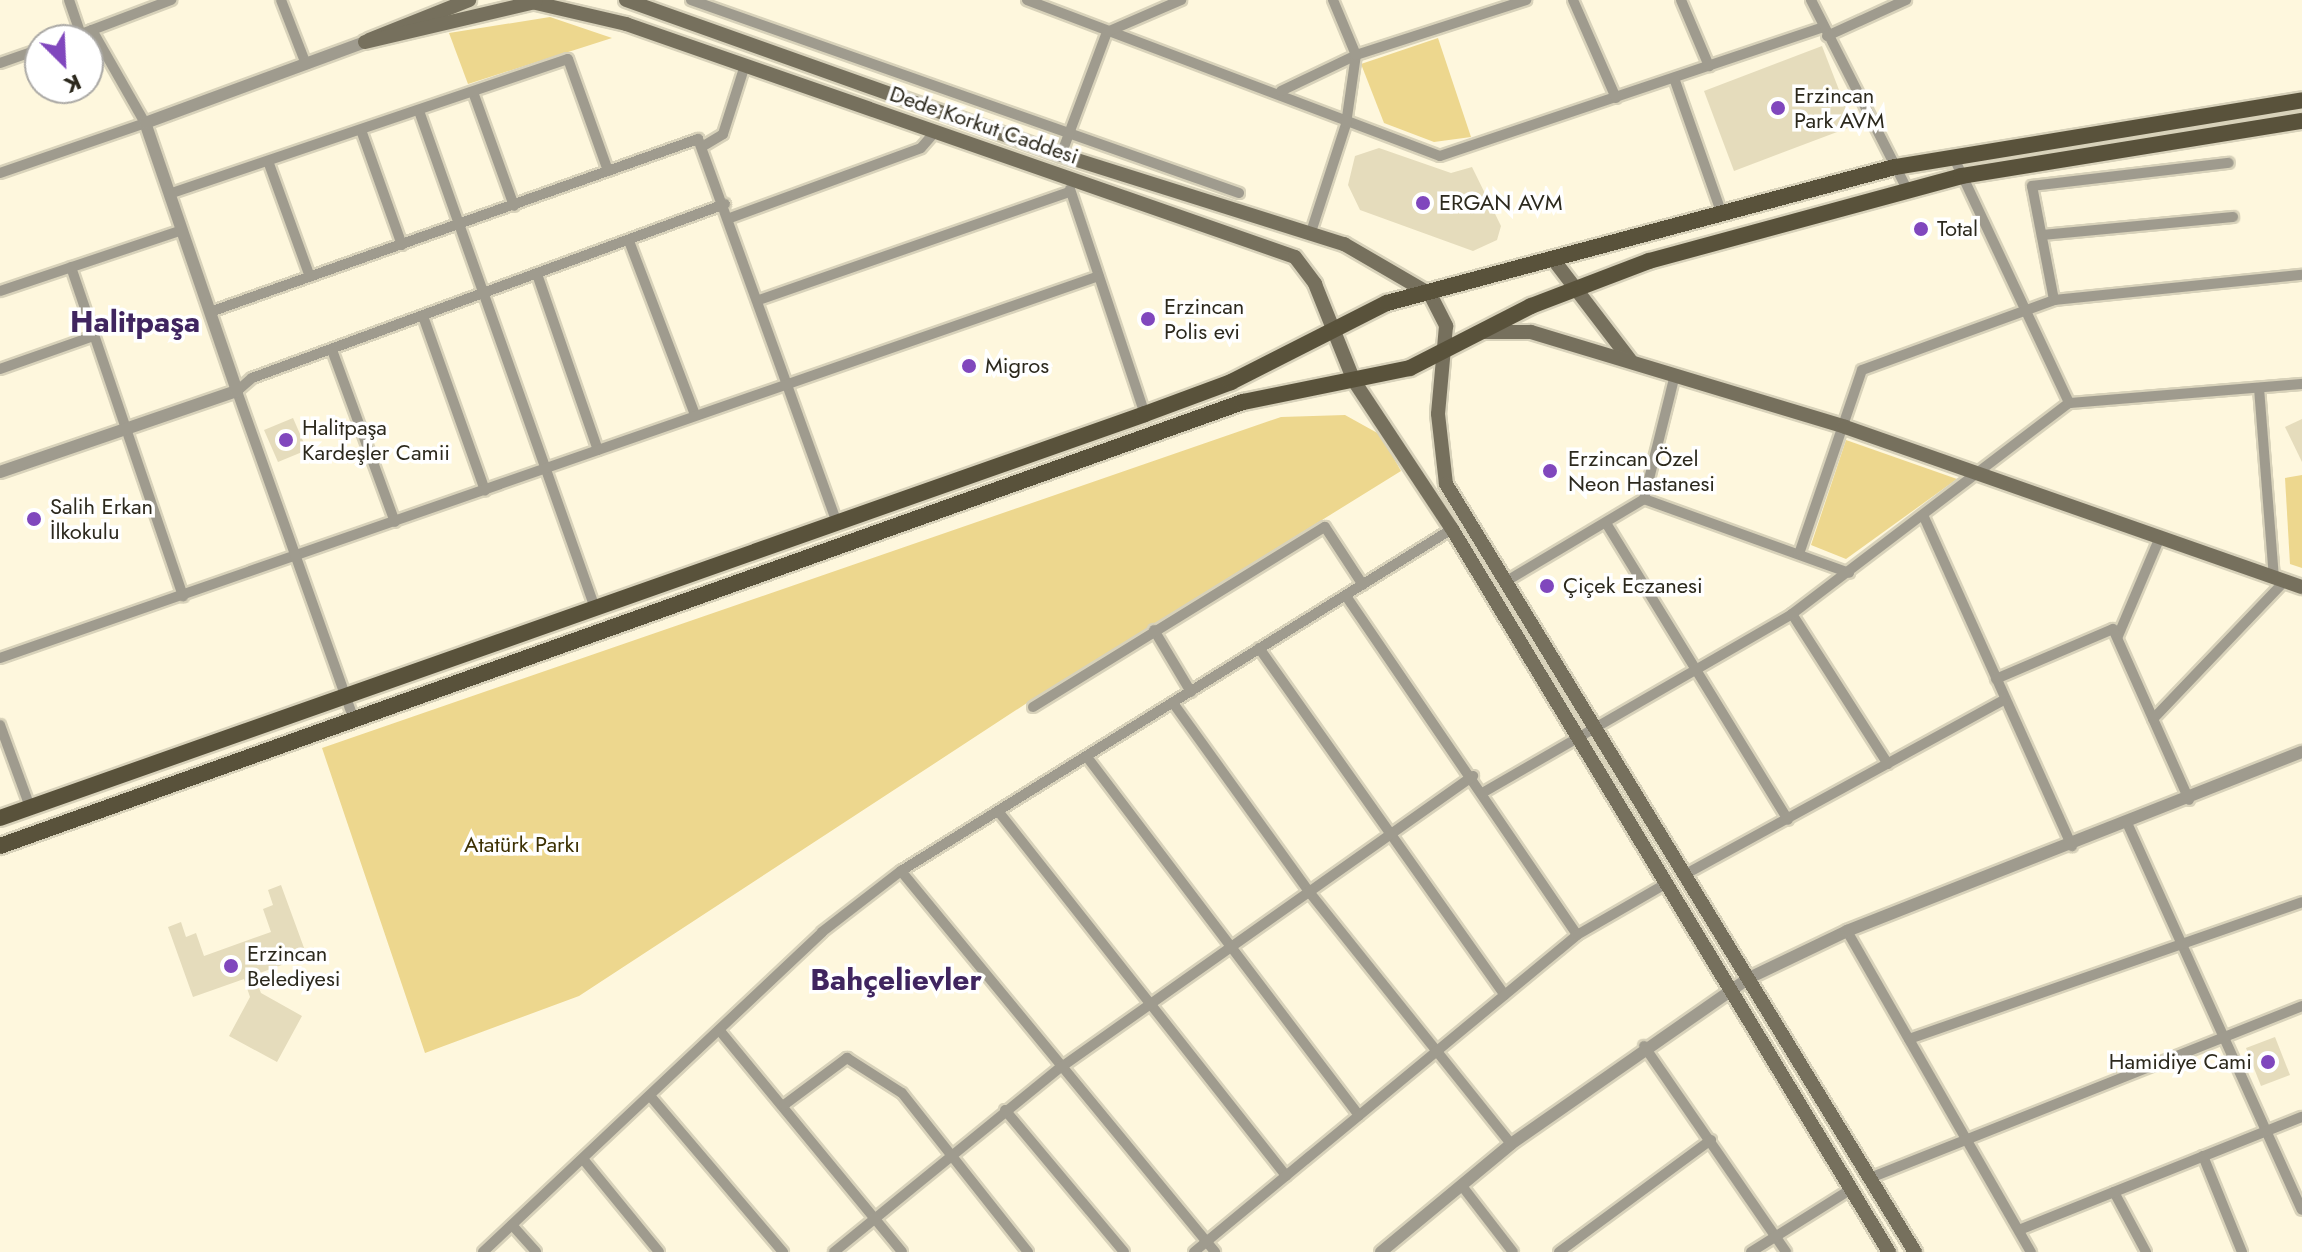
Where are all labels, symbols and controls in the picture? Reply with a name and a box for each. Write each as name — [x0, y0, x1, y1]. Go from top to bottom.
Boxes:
north arrow — [24, 24, 104, 104]
text: K — [59, 66, 86, 102]
street label: Dede Korkut Caddesi — [886, 80, 1082, 170]
place label: Erzincan Park AVM — [1794, 82, 1884, 134]
marker: Erzincan Park AVM — [1769, 99, 1787, 117]
place label: ERGAN AVM — [1439, 190, 1563, 216]
marker: ERGAN AVM — [1414, 194, 1432, 212]
place label: Total — [1937, 216, 1978, 242]
marker: Total — [1912, 220, 1930, 238]
place label: Erzincan Polis evi — [1164, 293, 1244, 344]
district label: Halitpaşa — [70, 304, 200, 340]
marker: Erzincan Polis evi — [1139, 310, 1157, 328]
place label: Migros — [985, 353, 1049, 379]
marker: Migros — [960, 357, 978, 375]
place label: Halitpaşa Kardeşler Camii — [302, 414, 450, 466]
marker: Halitpaşa Kardeşler Camii — [277, 431, 295, 449]
place label: Erzincan Özel Neon Hastanesi — [1568, 445, 1715, 496]
marker: Erzincan Özel Neon Hastanesi — [1539, 460, 1561, 482]
place label: Salih Erkan İlkokulu — [50, 493, 153, 544]
marker: Salih Erkan İlkokulu — [25, 510, 43, 528]
place label: Çiçek Eczanesi — [1563, 573, 1703, 599]
marker: Çiçek Eczanesi — [1538, 577, 1556, 595]
park label: Atatürk Parkı — [464, 832, 580, 858]
place label: Erzincan Belediyesi — [247, 940, 341, 992]
marker: Erzincan Belediyesi — [222, 957, 240, 975]
district label: Bahçelievler — [810, 962, 982, 998]
place label: Hamidiye Cami — [2109, 1049, 2252, 1075]
marker: Hamidiye Cami — [2259, 1053, 2277, 1071]

